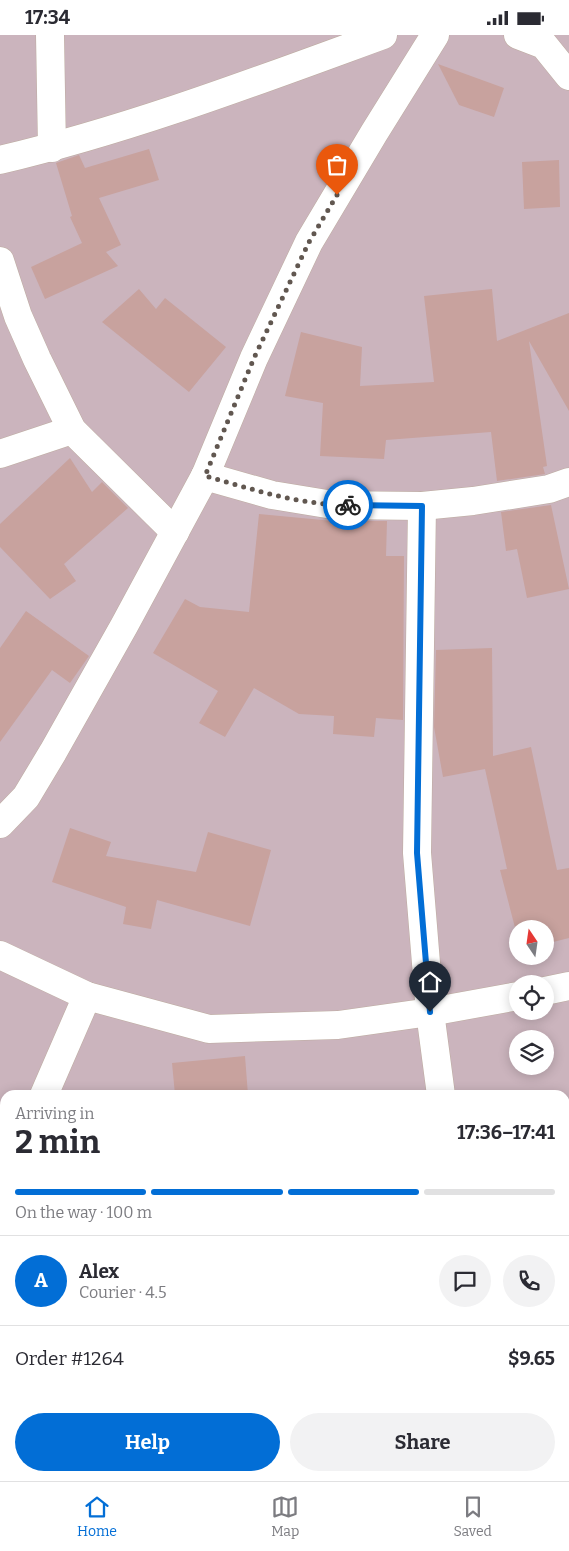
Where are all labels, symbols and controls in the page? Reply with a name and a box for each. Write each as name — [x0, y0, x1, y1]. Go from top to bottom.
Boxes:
text: 17:34 — [25, 6, 70, 29]
pin — [316, 144, 358, 195]
icon: bag — [323, 151, 351, 179]
courier — [323, 480, 373, 530]
icon: bike — [334, 491, 362, 519]
north arrow — [509, 920, 554, 965]
map controls — [509, 920, 554, 1075]
pin — [409, 961, 451, 1012]
icon: home — [416, 968, 444, 996]
button: locate — [509, 975, 554, 1020]
button: layers — [509, 1030, 554, 1075]
text: Arriving in — [15, 1104, 94, 1123]
text: 17:36–17:41 — [457, 1121, 555, 1144]
text: 2 min — [15, 1123, 100, 1161]
text: On the way · 100 m — [15, 1203, 152, 1222]
button: chat — [439, 1255, 491, 1307]
button: phone — [503, 1255, 555, 1307]
text: Alex — [79, 1260, 119, 1283]
text: A — [34, 1269, 48, 1292]
text: Courier · 4.5 — [79, 1283, 167, 1302]
text: Order #1264 — [15, 1347, 124, 1370]
text: $9.65 — [508, 1347, 555, 1370]
button: Help — [15, 1413, 280, 1471]
button: Share — [290, 1413, 555, 1471]
tab: Home — [77, 1493, 117, 1540]
tab: Map — [271, 1493, 299, 1540]
tab: Saved — [453, 1493, 492, 1540]

